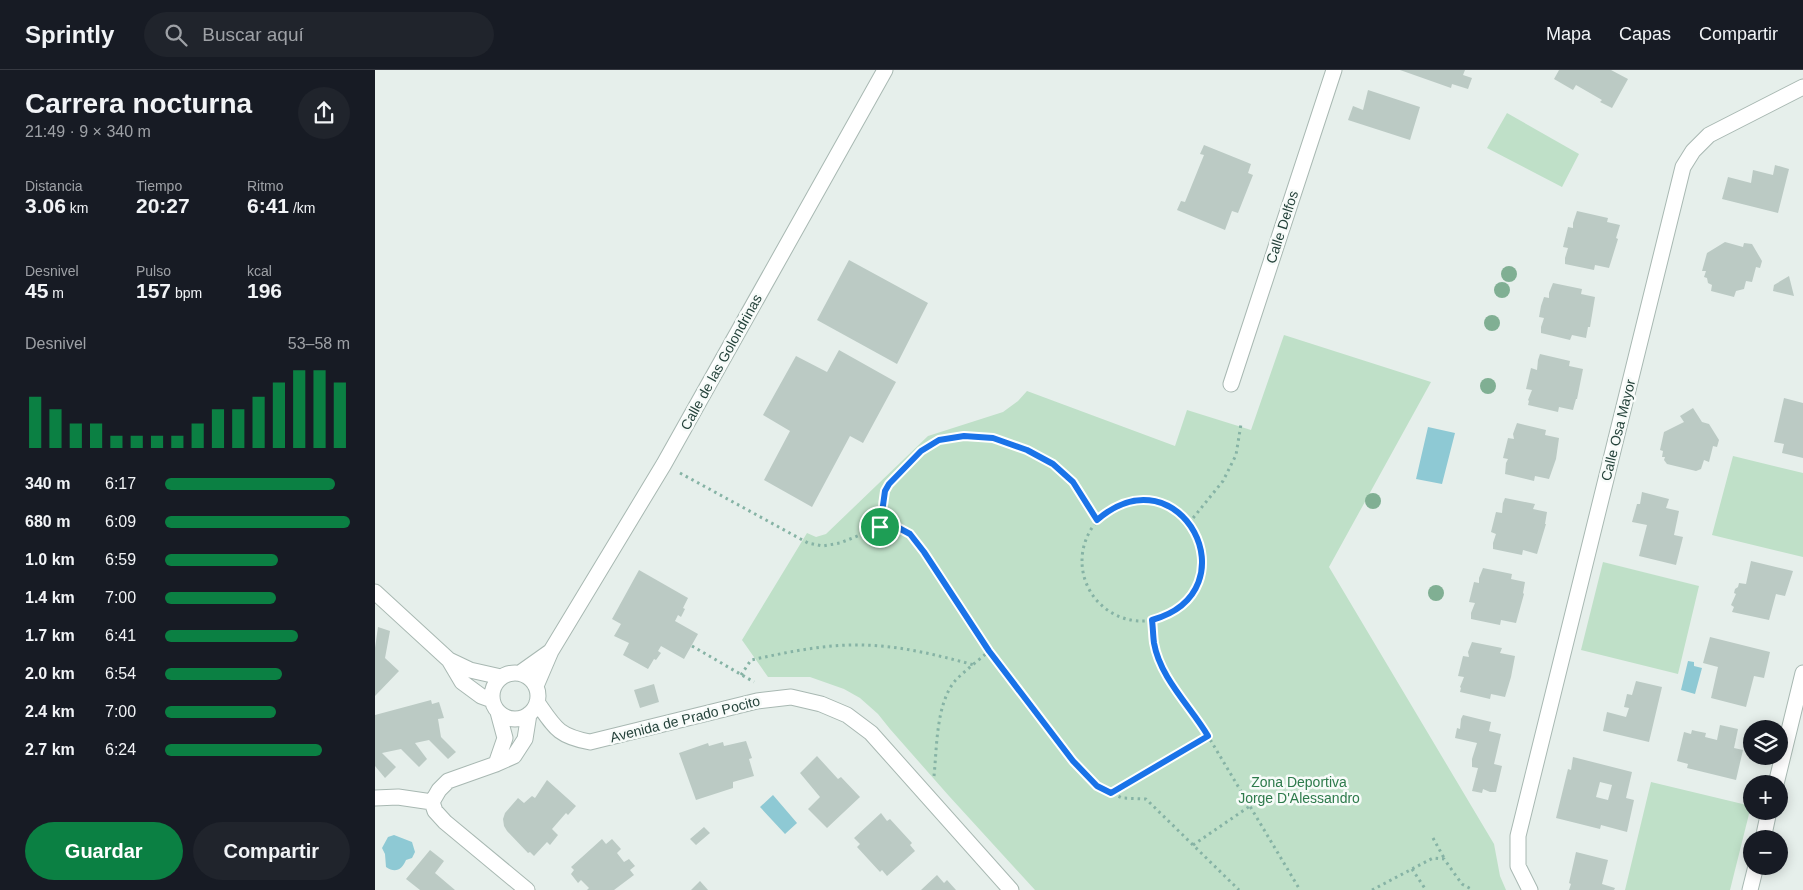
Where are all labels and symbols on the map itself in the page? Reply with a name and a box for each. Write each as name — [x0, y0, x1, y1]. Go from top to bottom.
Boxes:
street label: Calle Delfos — [1263, 189, 1301, 265]
street label: Calle de las Golondrinas — [677, 291, 765, 433]
street label: Calle Osa Mayor — [1598, 377, 1638, 483]
pin — [859, 506, 901, 548]
street label: Avenida de Prado Pocito — [608, 693, 762, 745]
park label: Zona Deportiva Jorge D'Alessandro — [1238, 774, 1360, 806]

